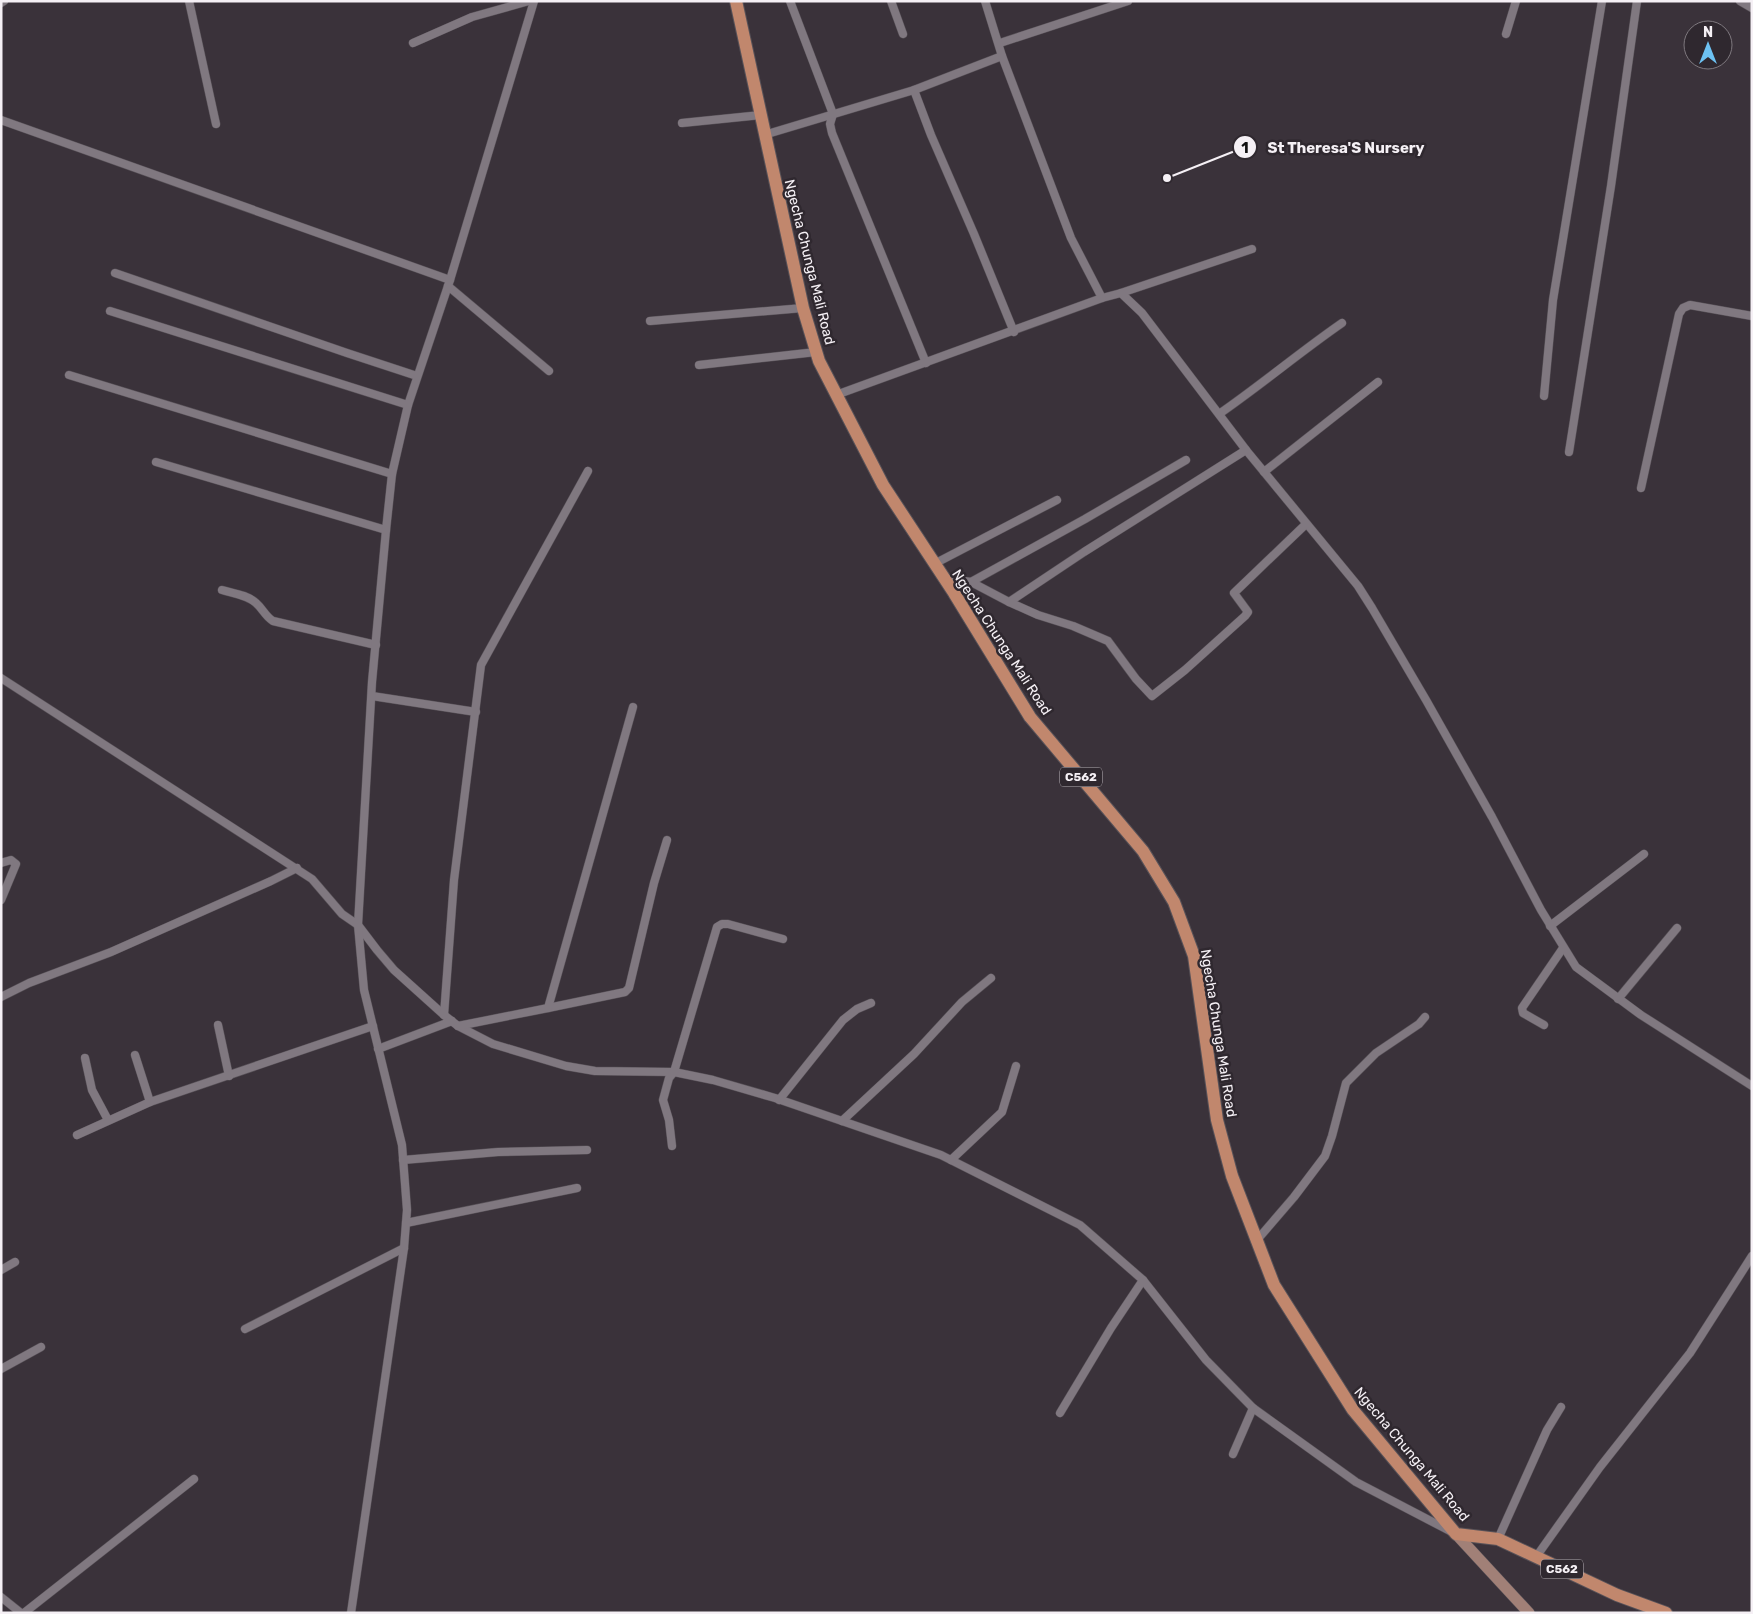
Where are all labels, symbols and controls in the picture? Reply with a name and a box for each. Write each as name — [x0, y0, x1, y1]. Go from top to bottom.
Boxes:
north arrow — [1683, 20, 1733, 70]
text: N — [1703, 24, 1713, 41]
callout: St Theresa'S Nursery — [1233, 132, 1435, 162]
text: 1 — [1241, 139, 1249, 157]
text: St Theresa'S Nursery — [1267, 139, 1425, 157]
street label: Ngecha Chunga Mali Road — [781, 178, 838, 347]
street label: Ngecha Chunga Mali Road — [948, 566, 1055, 718]
road number: C562 — [1060, 768, 1102, 786]
street label: Ngecha Chunga Mali Road — [1197, 948, 1240, 1118]
street label: Ngecha Chunga Mali Road — [1351, 1384, 1473, 1525]
road number: C562 — [1541, 1560, 1583, 1578]

